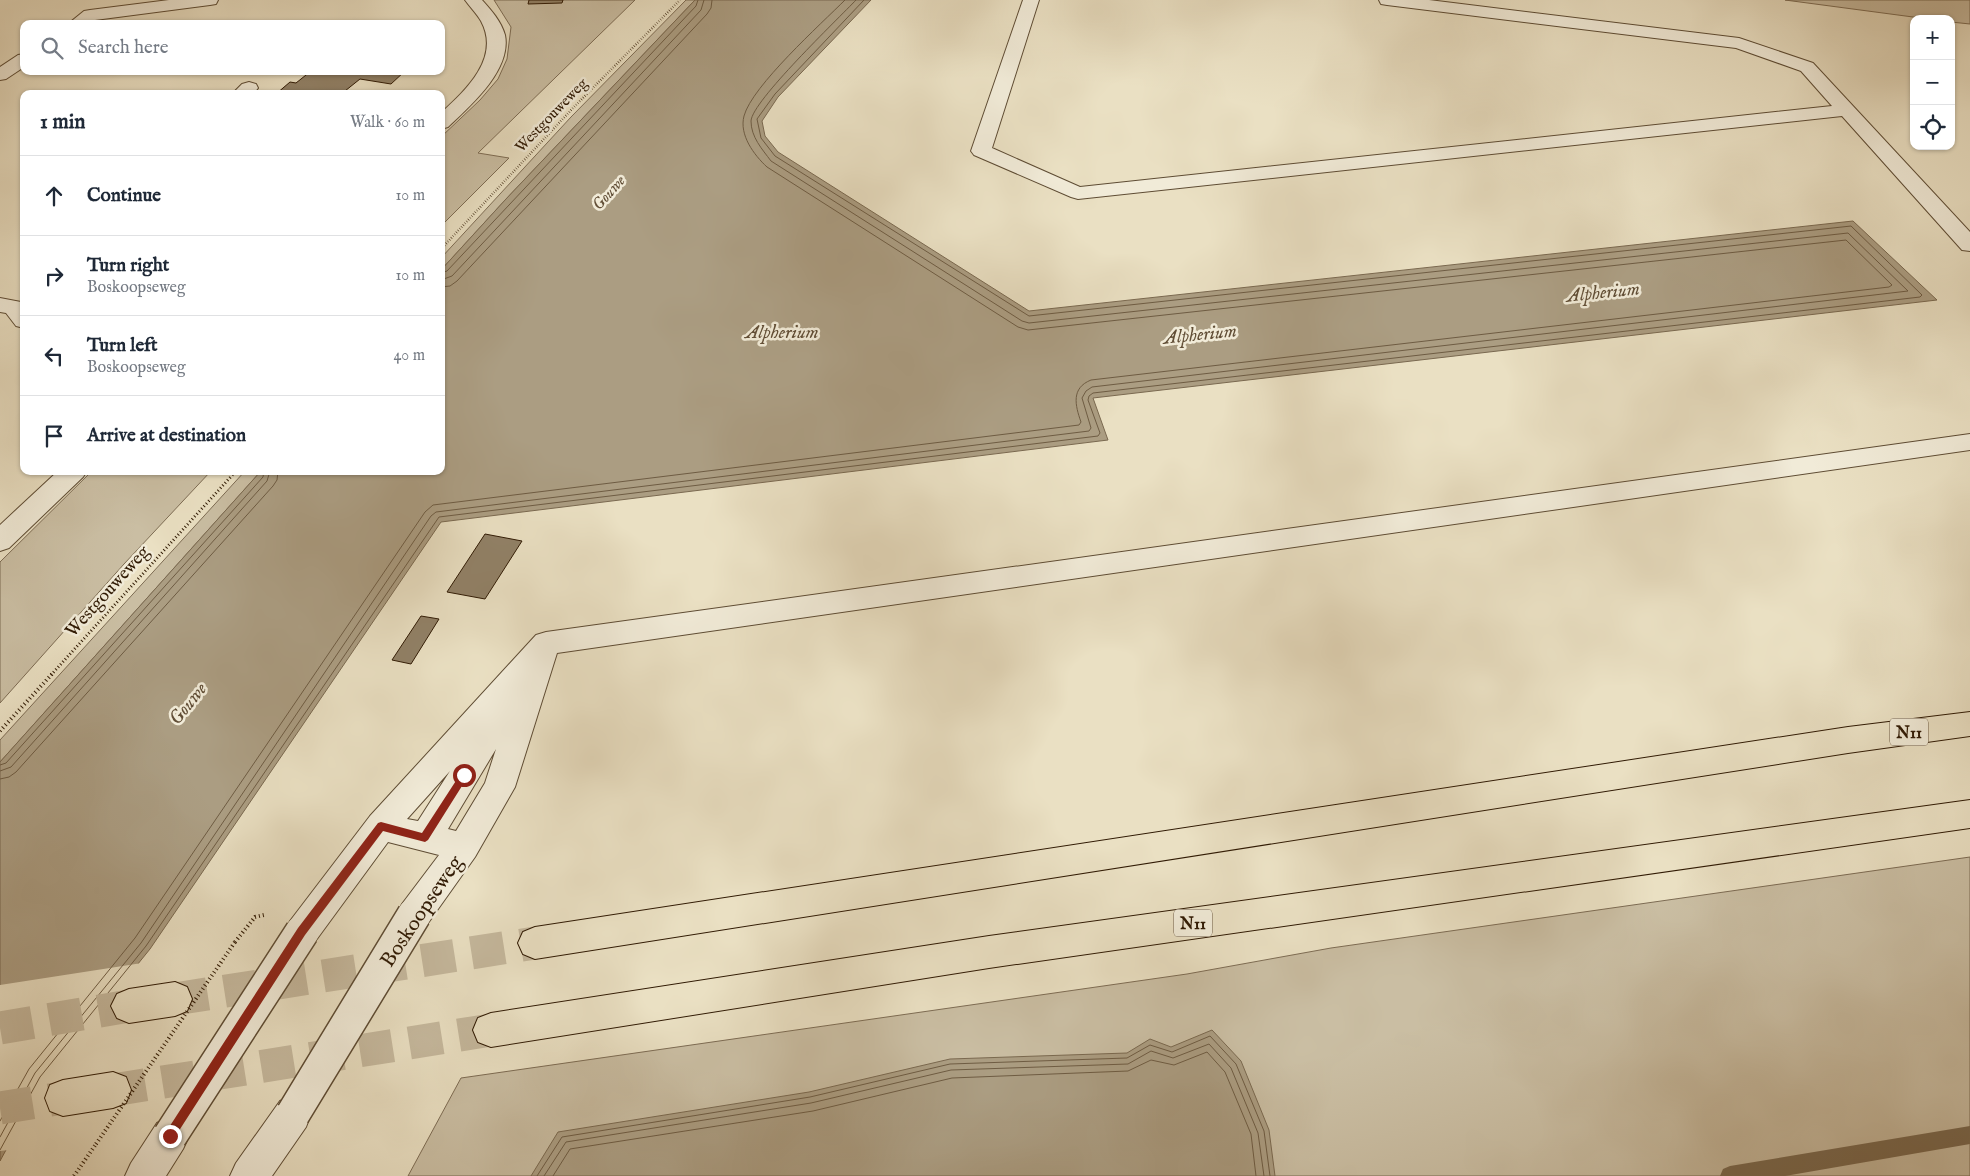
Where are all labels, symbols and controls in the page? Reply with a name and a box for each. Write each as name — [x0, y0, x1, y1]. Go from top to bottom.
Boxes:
map controls — [1910, 15, 1955, 150]
button: + — [1910, 15, 1955, 60]
search box — [20, 20, 445, 75]
icon: search — [38, 34, 66, 62]
text: Search here — [78, 36, 169, 60]
button: − — [1910, 60, 1955, 105]
street label: Westgouweweg — [511, 74, 592, 157]
button: locate — [1910, 105, 1955, 150]
text: 1 min — [40, 109, 85, 136]
text: Walk · 60 m — [350, 113, 425, 133]
water label: Gouwe — [589, 171, 631, 215]
icon: ahead — [40, 182, 68, 210]
text: Continue — [87, 184, 161, 208]
text: 10 m — [395, 186, 425, 206]
text: Turn right — [87, 254, 169, 278]
icon: right — [40, 262, 68, 290]
text: 10 m — [395, 266, 425, 286]
water label: Alpherium — [1564, 277, 1641, 309]
text: Boskoopseweg — [87, 278, 186, 298]
water label: Alpherium — [1161, 319, 1238, 351]
water label: Alpherium — [743, 321, 819, 345]
text: Turn left — [87, 334, 158, 358]
icon: left — [40, 342, 68, 370]
text: 40 m — [393, 346, 425, 366]
text: Boskoopseweg — [87, 358, 186, 378]
icon: arrive — [40, 422, 68, 450]
text: Arrive at destination — [87, 424, 246, 448]
street label: Westgouweweg — [61, 541, 155, 643]
water label: Gouwe — [164, 678, 213, 730]
road number: N11 — [1890, 719, 1928, 746]
route start — [453, 764, 476, 787]
street label: Boskoopseweg — [375, 850, 470, 973]
road number: N11 — [1174, 910, 1212, 936]
route end — [159, 1125, 182, 1148]

